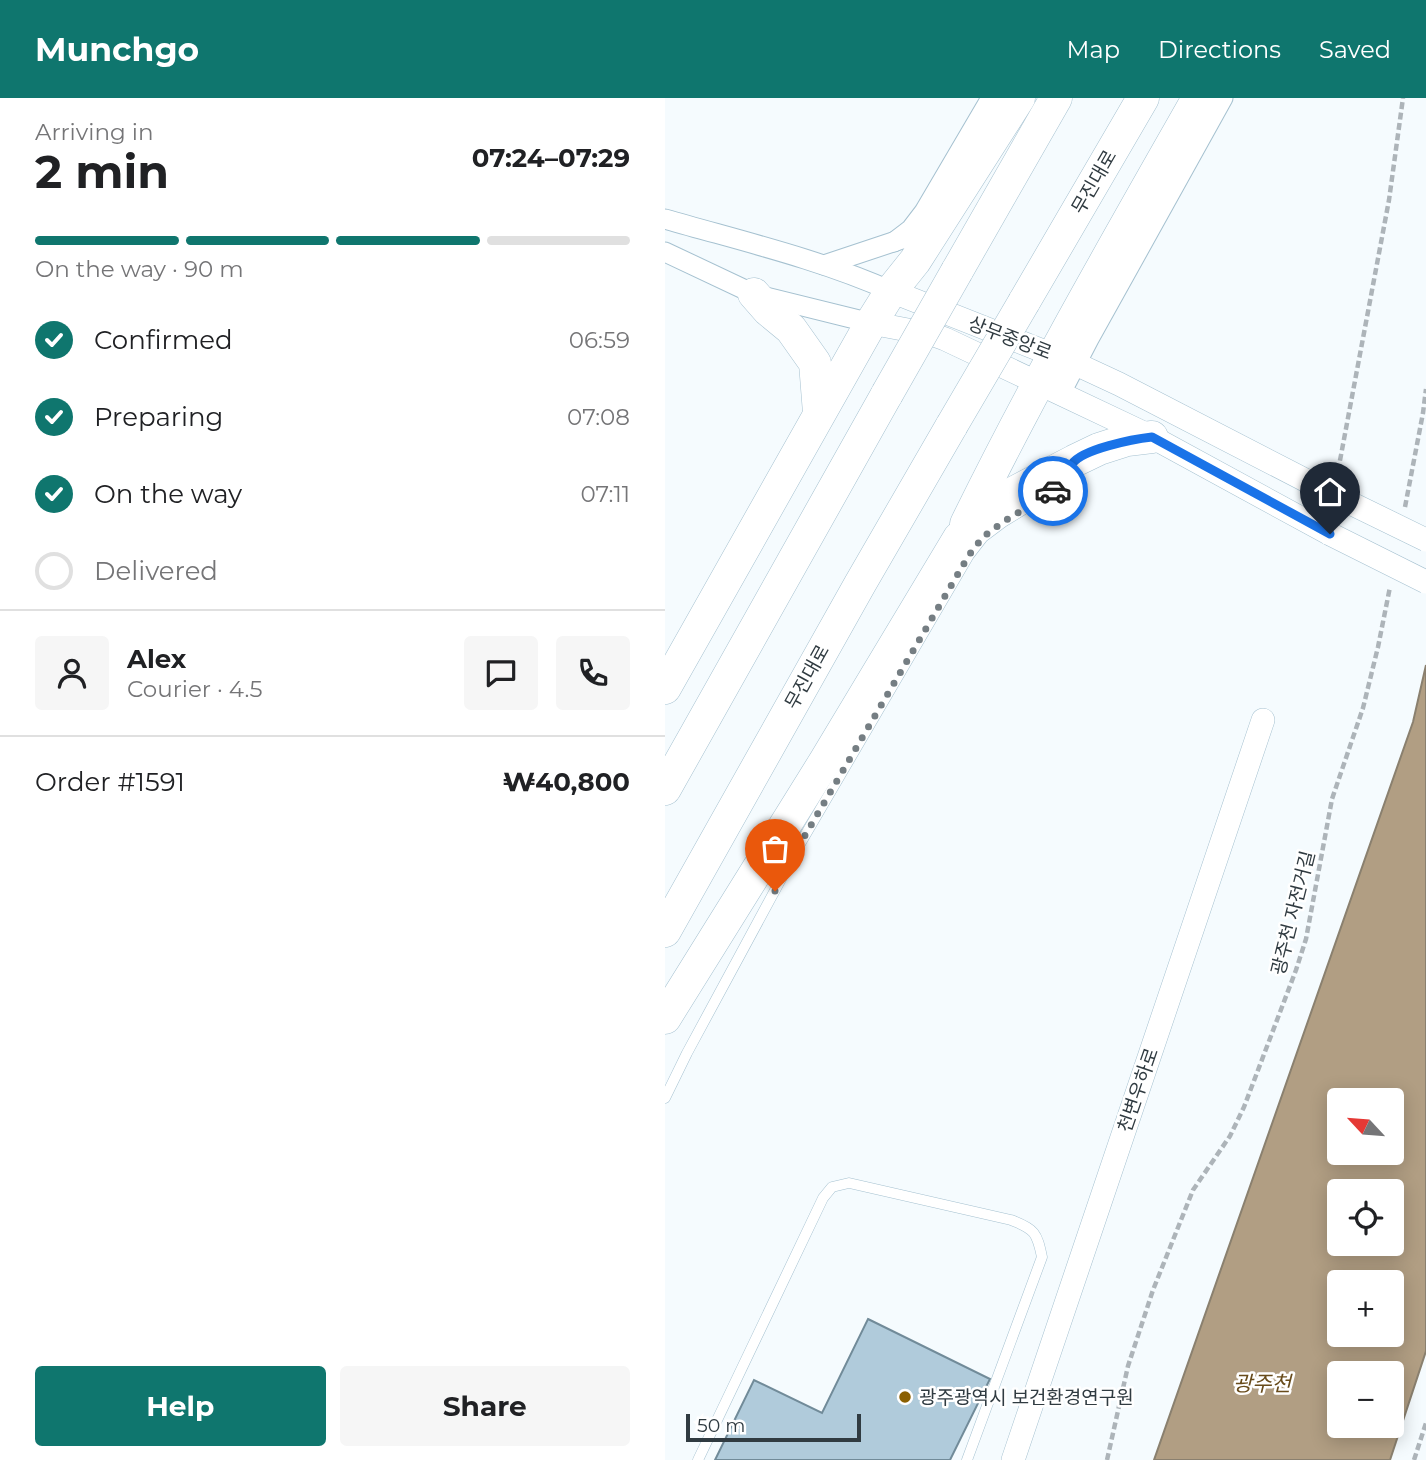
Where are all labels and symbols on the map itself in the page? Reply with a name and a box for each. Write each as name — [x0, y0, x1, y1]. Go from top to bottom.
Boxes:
street label: 무진대로 — [1067, 146, 1121, 218]
street label: 상무중앙로 — [965, 312, 1055, 364]
courier — [1018, 456, 1088, 526]
pin — [1300, 462, 1360, 534]
street label: 무진대로 — [780, 641, 834, 713]
pin — [745, 819, 805, 891]
street label: 광주천 자전거길 — [1266, 848, 1320, 978]
street label: 천변우하로 — [1113, 1045, 1163, 1135]
north arrow — [1327, 1088, 1403, 1166]
water label: 광주천 — [1233, 1371, 1294, 1396]
place label: 광주광역시 보건환경연구원 — [919, 1386, 1134, 1409]
marker: 광주광역시 보건환경연구원 — [897, 1389, 913, 1405]
scale bar — [686, 1411, 861, 1443]

